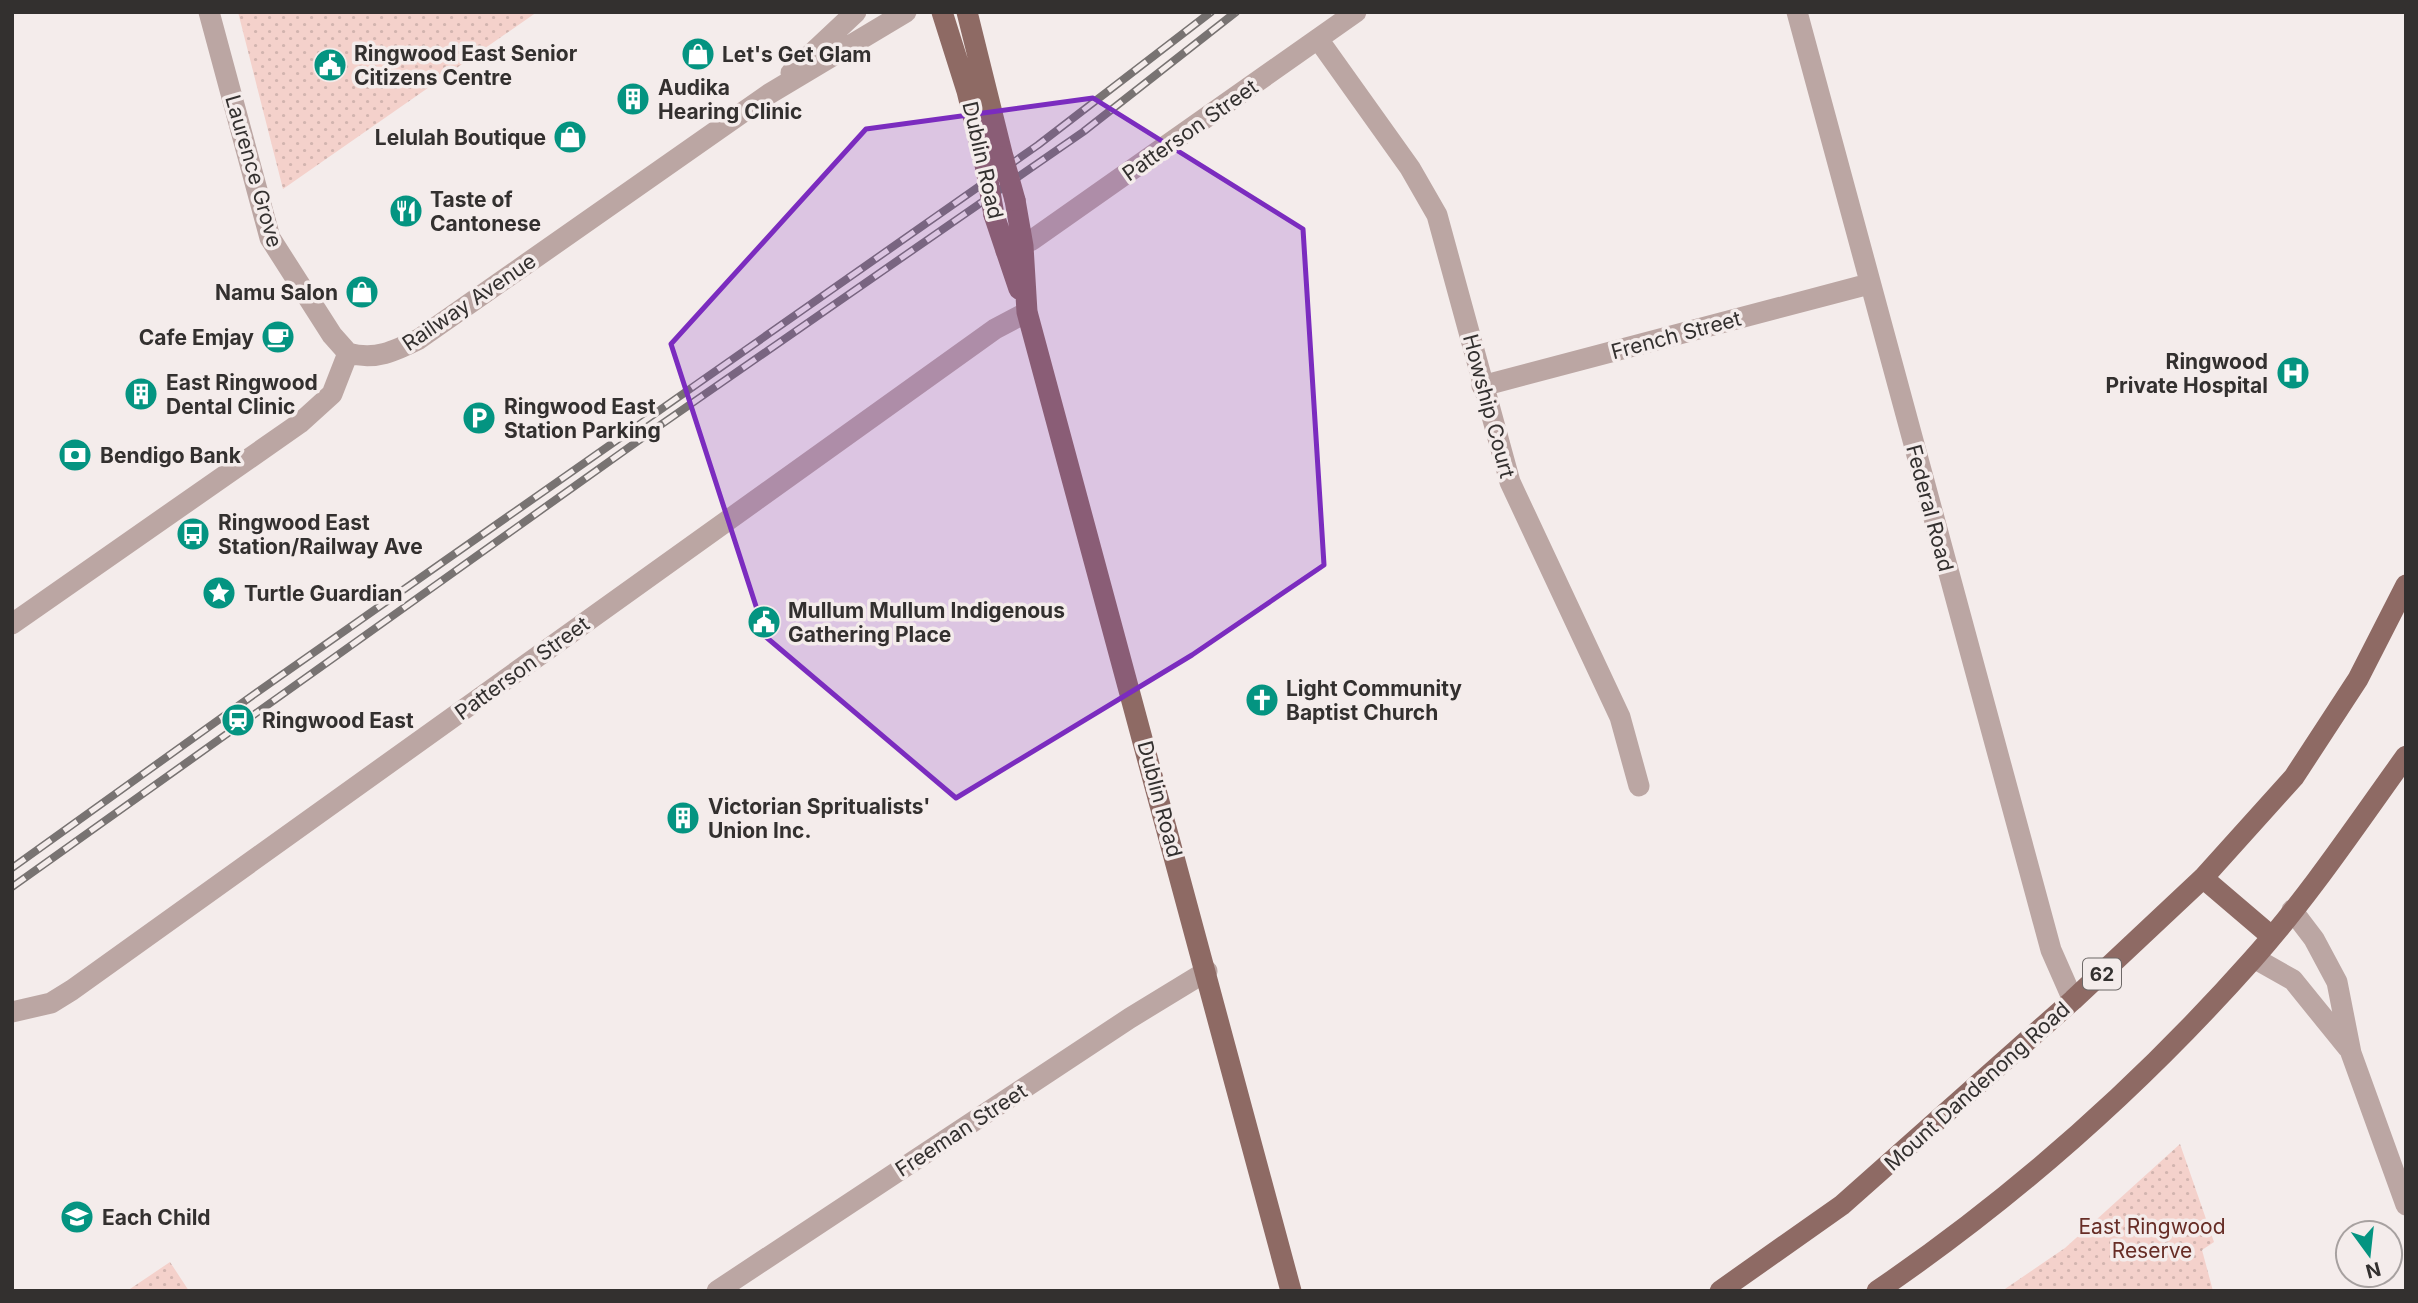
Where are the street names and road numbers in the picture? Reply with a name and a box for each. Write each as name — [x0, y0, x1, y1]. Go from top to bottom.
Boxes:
street label: Patterson Street — [1117, 74, 1263, 186]
street label: Laurence Grove — [220, 92, 288, 250]
street label: Dublin Road — [957, 99, 1009, 221]
street label: Railway Avenue — [398, 248, 540, 356]
street label: French Street — [1608, 306, 1744, 364]
street label: Howship Court — [1458, 331, 1520, 481]
street label: Federal Road — [1901, 442, 1959, 574]
street label: Patterson Street — [450, 611, 594, 725]
street label: Dublin Road — [1132, 738, 1188, 860]
road number: 62 — [2083, 958, 2121, 990]
street label: Mount Dandenong Road — [1879, 996, 2075, 1176]
street label: Freeman Street — [891, 1078, 1031, 1182]

